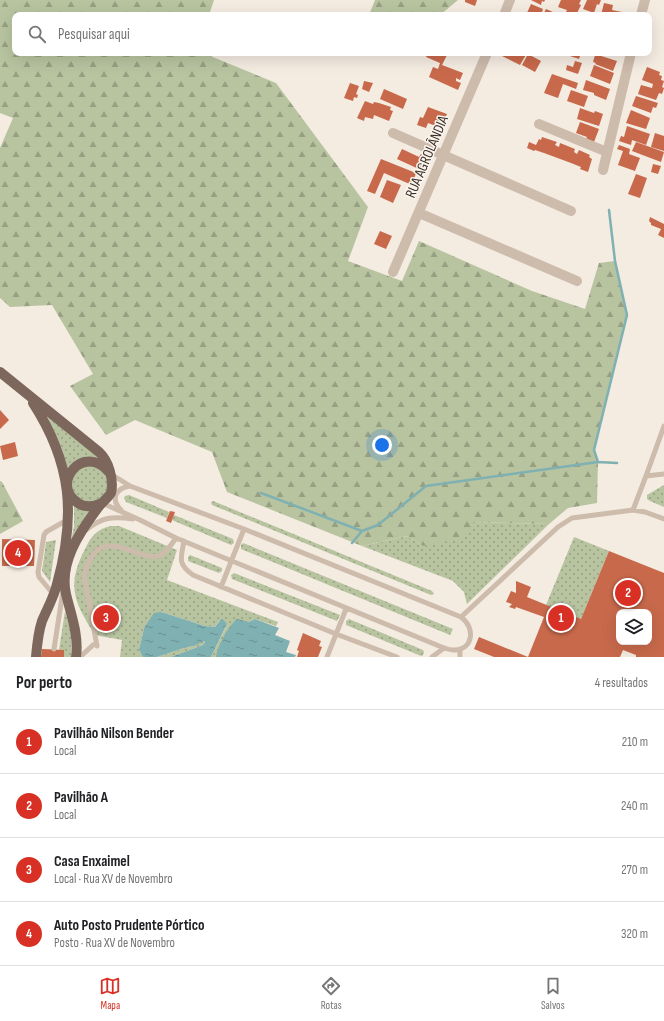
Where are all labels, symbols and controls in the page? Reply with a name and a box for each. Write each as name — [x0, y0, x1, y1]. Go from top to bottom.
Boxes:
search box — [12, 12, 652, 56]
icon: search — [26, 23, 48, 45]
text: Pesquisar aqui — [58, 25, 130, 44]
street label: RUA AGROLÂNDIA — [401, 112, 453, 201]
your location — [372, 435, 392, 455]
pin: 4 — [5, 538, 31, 568]
pin: 2 — [615, 578, 641, 608]
pin: 3 — [93, 603, 119, 633]
pin: 1 — [548, 603, 574, 633]
map controls — [616, 609, 652, 645]
button: layers — [616, 609, 652, 645]
text: Por perto — [16, 673, 72, 693]
text: 4 resultados — [595, 675, 648, 691]
text: Pavilhão Nilson Bender — [54, 724, 174, 743]
text: 1 — [26, 734, 32, 750]
text: 210 m — [622, 734, 648, 750]
text: Local — [54, 743, 77, 759]
text: Pavilhão A — [54, 788, 108, 807]
text: 2 — [26, 798, 32, 814]
text: 240 m — [621, 798, 648, 814]
text: Local — [54, 807, 77, 823]
text: Casa Enxaimel — [54, 852, 130, 871]
text: 3 — [26, 862, 32, 878]
text: 270 m — [621, 862, 648, 878]
text: Local · Rua XV de Novembro — [54, 871, 173, 887]
text: Auto Posto Prudente Pórtico — [54, 916, 205, 935]
text: 4 — [26, 926, 32, 942]
text: 320 m — [621, 926, 648, 942]
text: Posto · Rua XV de Novembro — [54, 935, 175, 951]
tab: Mapa — [99, 975, 121, 1012]
tab: Rotas — [320, 975, 342, 1012]
tab: Salvos — [541, 975, 565, 1012]

